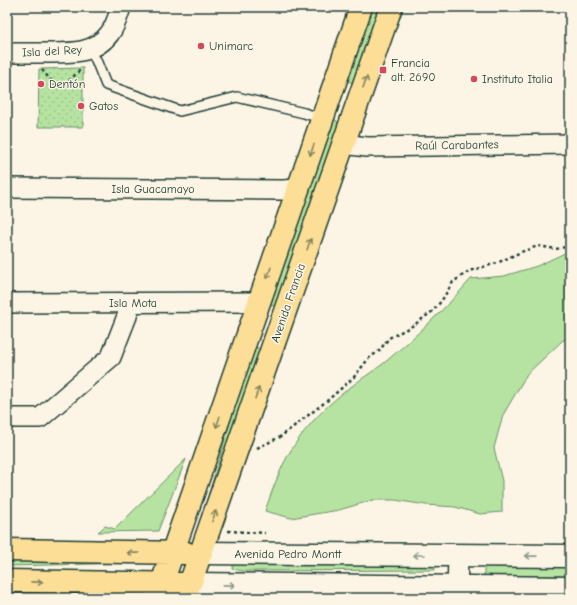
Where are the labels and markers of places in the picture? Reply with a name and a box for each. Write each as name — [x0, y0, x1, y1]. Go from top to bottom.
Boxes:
place label: Unimarc — [209, 39, 253, 53]
marker: Unimarc — [196, 41, 206, 51]
place label: Francia alt. 2690 — [391, 56, 436, 84]
marker: Francia alt. 2690 — [378, 65, 388, 75]
place label: Instituto Italia — [482, 72, 553, 86]
marker: Instituto Italia — [469, 74, 479, 84]
place label: Dentón — [49, 77, 85, 91]
marker: Dentón — [36, 79, 46, 89]
place label: Gatos — [89, 99, 118, 113]
marker: Gatos — [76, 101, 86, 111]

